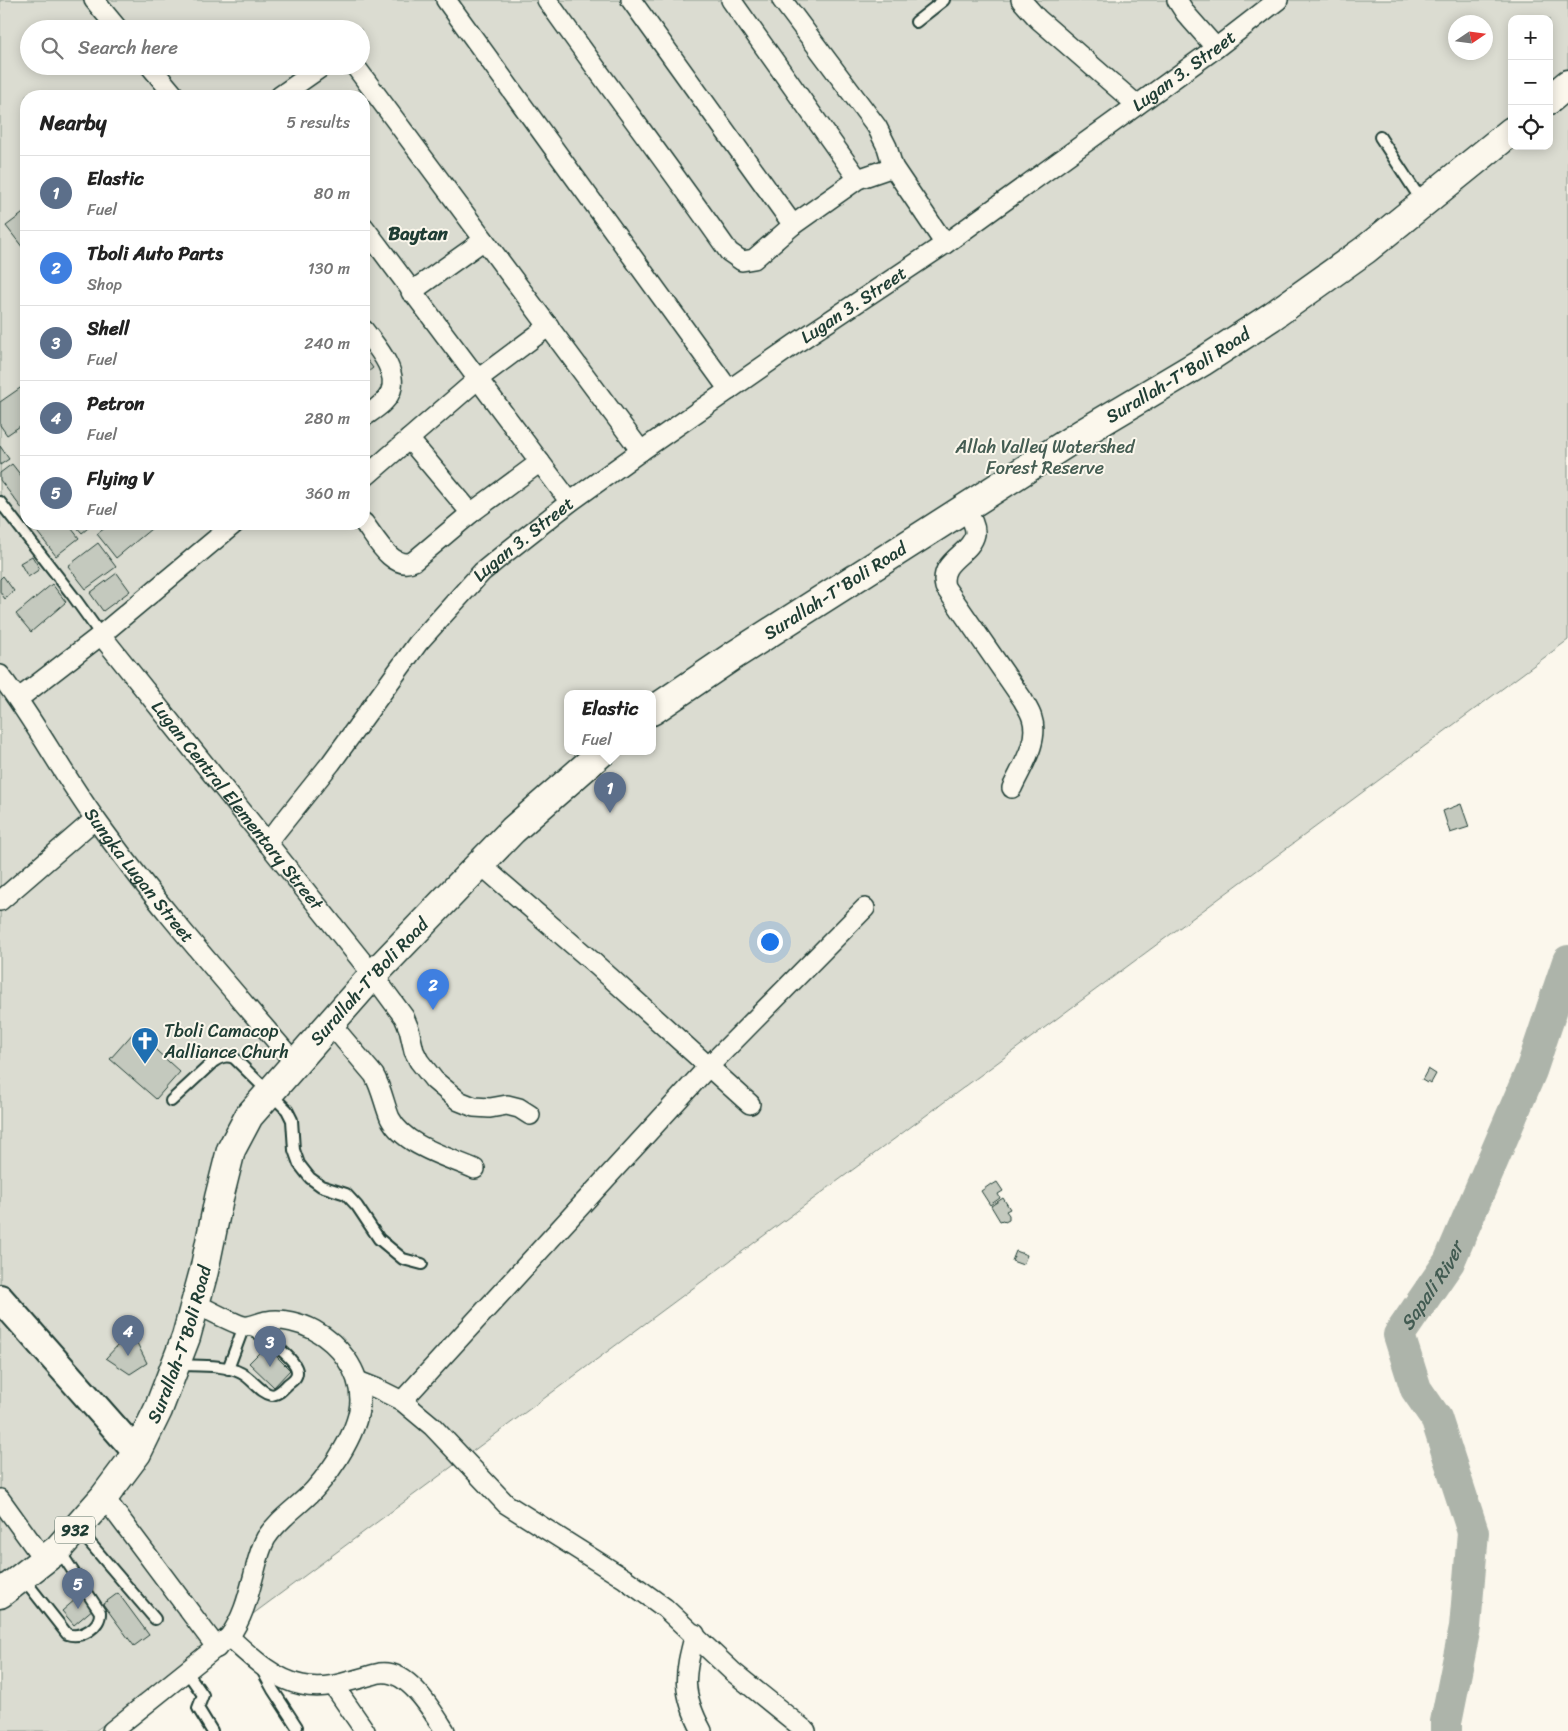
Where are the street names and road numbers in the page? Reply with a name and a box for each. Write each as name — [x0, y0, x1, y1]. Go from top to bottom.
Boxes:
street label: Lugan 3. Street — [1125, 22, 1243, 120]
street label: Lugan 3. Street — [794, 258, 914, 352]
street label: Surallah-T'Boli Road — [1099, 318, 1258, 432]
street label: Lugan 3. Street — [464, 488, 581, 589]
street label: Surallah-T'Boli Road — [757, 532, 915, 649]
street label: Lugan Central Elementary Street — [143, 693, 332, 918]
street label: Sungka Lugan Street — [76, 800, 203, 951]
street label: Surallah-T'Boli Road — [302, 909, 438, 1053]
street label: Surallah-T'Boli Road — [138, 1261, 221, 1429]
road number: 932 — [55, 1516, 95, 1544]

